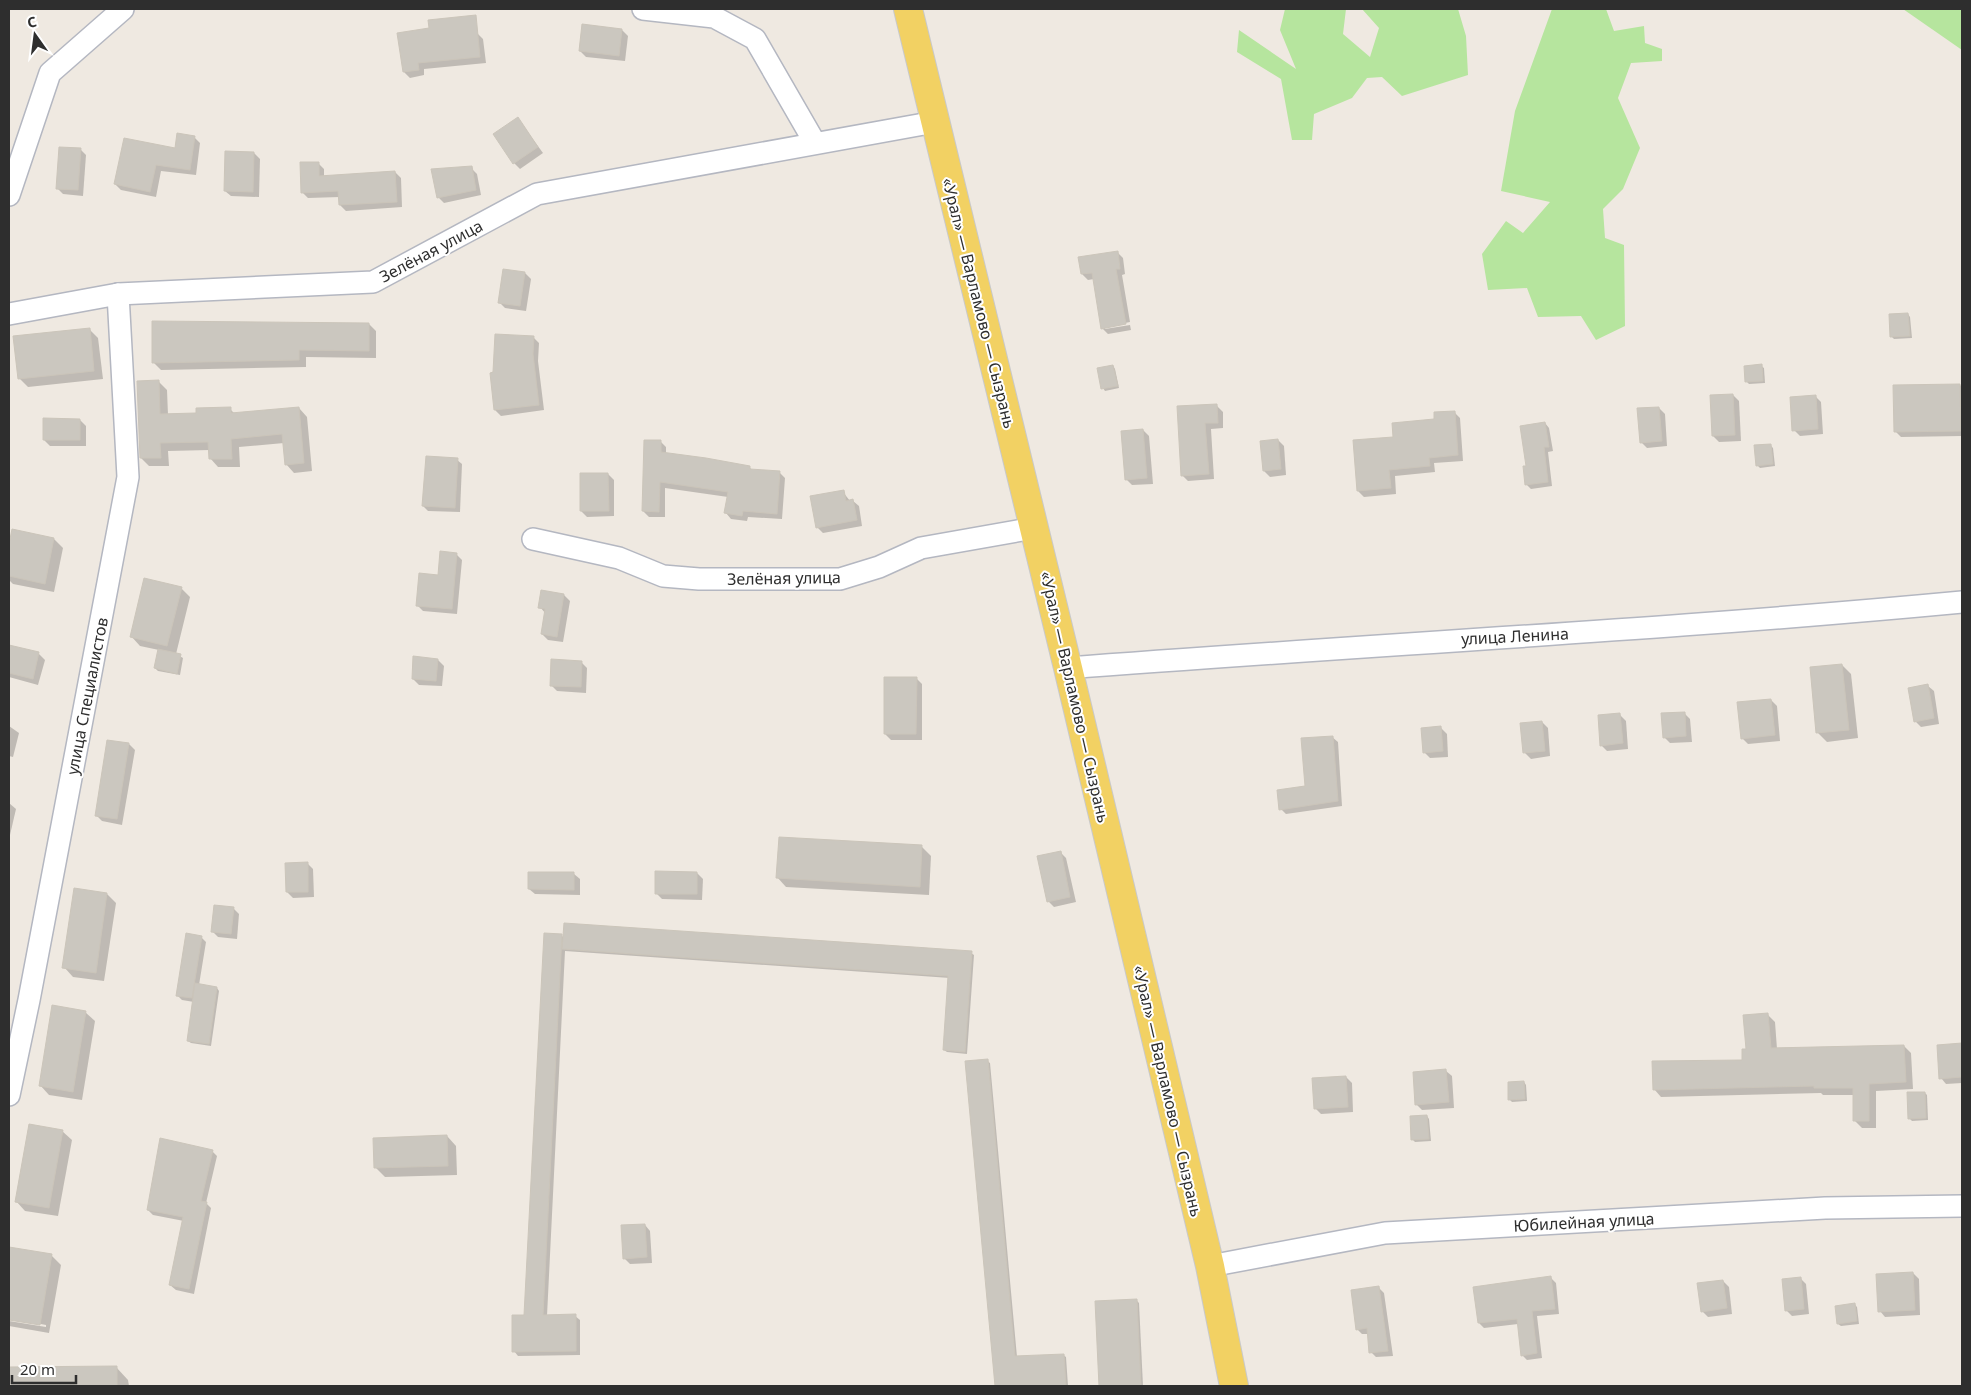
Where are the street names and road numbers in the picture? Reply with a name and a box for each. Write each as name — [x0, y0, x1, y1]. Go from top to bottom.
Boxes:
street label: «Урал» — Варламово — Сызрань — [937, 175, 1021, 431]
street label: Зелёная улица — [376, 215, 486, 287]
street label: Зелёная улица — [727, 566, 841, 590]
street label: «Урал» — Варламово — Сызрань — [1035, 569, 1115, 825]
street label: улица Специалистов — [61, 615, 113, 777]
street label: улица Ленина — [1461, 622, 1569, 650]
street label: «Урал» — Варламово — Сызрань — [1128, 963, 1208, 1219]
street label: Юбилейная улица — [1513, 1207, 1655, 1237]

